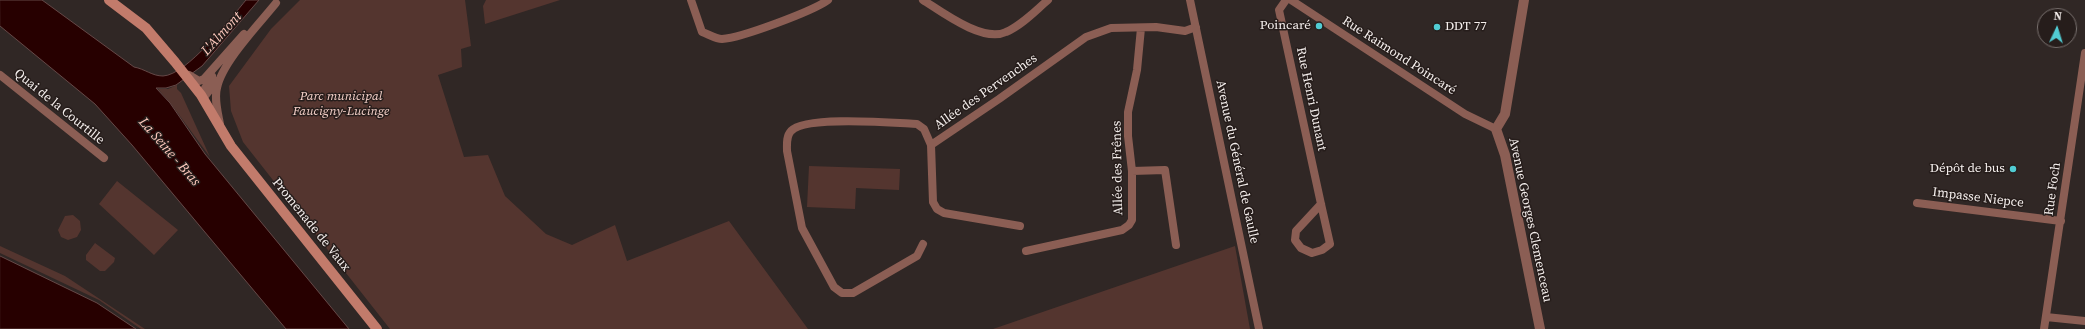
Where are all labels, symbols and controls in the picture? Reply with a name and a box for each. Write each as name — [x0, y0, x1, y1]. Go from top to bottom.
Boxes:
north arrow — [2037, 8, 2077, 48]
water label: L'Almont — [198, 9, 246, 59]
text: N — [2053, 9, 2062, 24]
street label: Rue Raimond Poincaré — [1339, 13, 1459, 99]
place label: Poincaré — [1260, 18, 1311, 34]
place label: DDT 77 — [1445, 19, 1487, 35]
marker: Poincaré — [1314, 21, 1324, 31]
marker: DDT 77 — [1432, 22, 1442, 32]
street label: Rue Henri Dunant — [1292, 46, 1330, 152]
street label: Allée des Pervenches — [932, 51, 1040, 133]
street label: Quai de la Courtille — [11, 66, 107, 148]
street label: Avenue du Général de Gaulle — [1212, 79, 1262, 245]
park label: Parc municipal Faucigny-Lucinge — [293, 89, 389, 120]
water label: La Seine - Bras — [135, 114, 203, 190]
street label: Allée des Frênes — [1109, 120, 1127, 216]
street label: Avenue Georges Clemenceau — [1505, 136, 1555, 304]
place label: Dépôt de bus — [1930, 161, 2005, 177]
street label: Rue Foch — [2042, 161, 2064, 217]
marker: Dépôt de bus — [2008, 164, 2018, 174]
street label: Promenade de Vaux — [269, 175, 353, 275]
street label: Impasse Niepce — [1931, 185, 2025, 211]

